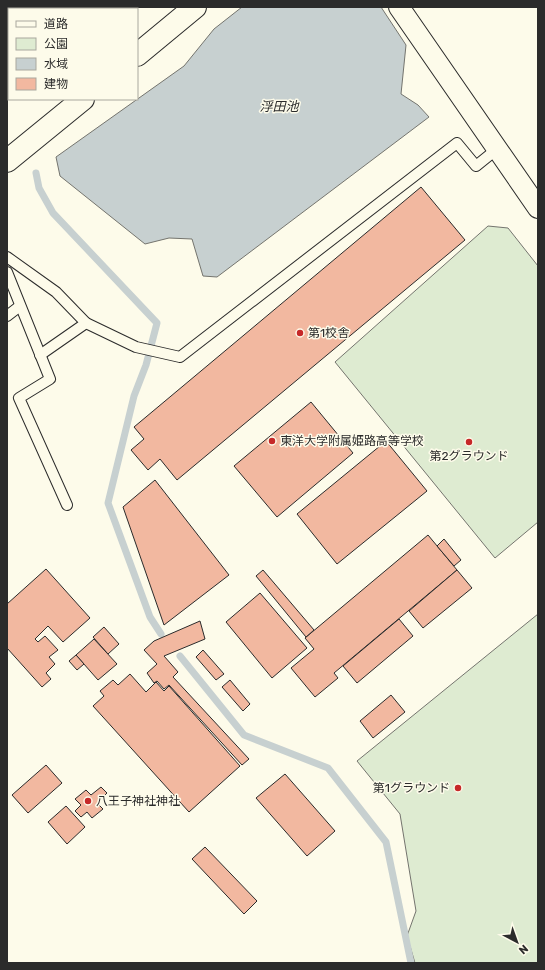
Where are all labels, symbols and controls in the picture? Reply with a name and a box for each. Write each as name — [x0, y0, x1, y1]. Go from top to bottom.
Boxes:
legend — [8, 8, 138, 100]
text: 道路 — [44, 17, 68, 31]
text: 公園 — [44, 37, 68, 51]
text: 水域 — [44, 57, 68, 71]
text: 建物 — [44, 77, 68, 91]
water label: 浮田池 — [259, 99, 300, 114]
place label: 第1校舎 — [308, 326, 349, 340]
marker: 第1校舎 — [295, 328, 305, 338]
place label: 東洋大学附属姫路高等学校 — [280, 434, 424, 448]
marker: 東洋大学附属姫路高等学校 — [267, 436, 277, 446]
marker: 第2グラウンド — [464, 437, 474, 447]
place label: 第2グラウンド — [429, 449, 509, 463]
place label: 第1グラウンド — [373, 781, 450, 795]
marker: 第1グラウンド — [453, 783, 463, 793]
place label: 八王子神社神社 — [96, 794, 180, 808]
marker: 八王子神社神社 — [83, 796, 93, 806]
north arrow — [497, 922, 537, 962]
text: N — [516, 942, 530, 957]

